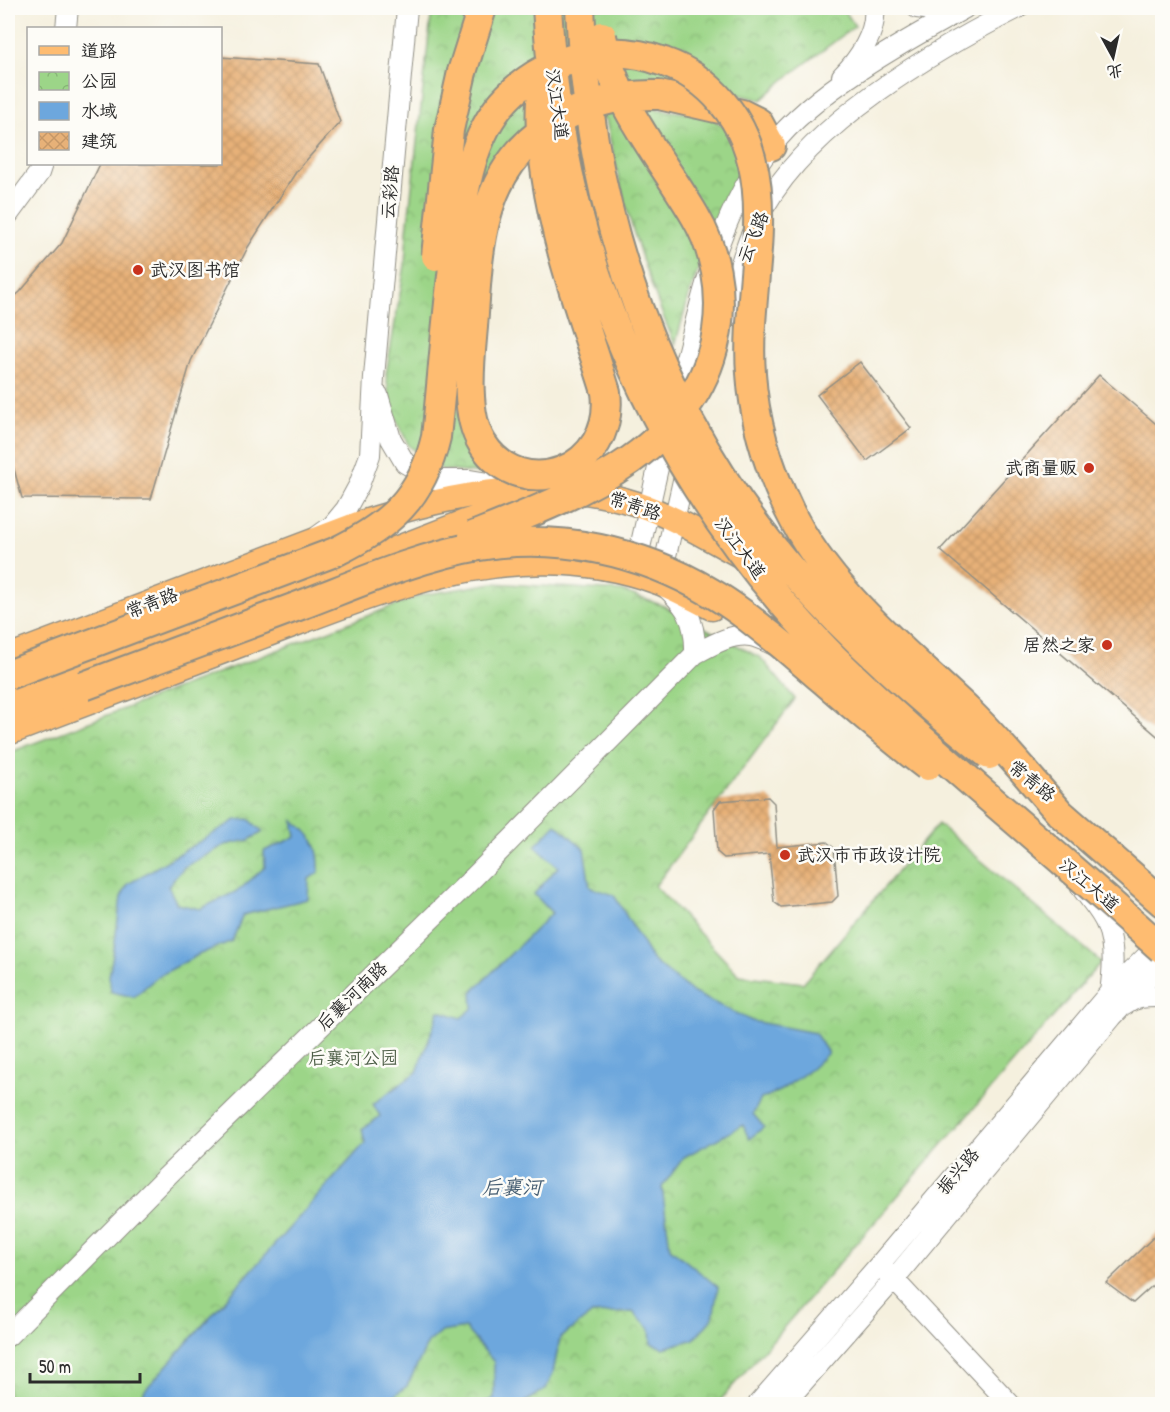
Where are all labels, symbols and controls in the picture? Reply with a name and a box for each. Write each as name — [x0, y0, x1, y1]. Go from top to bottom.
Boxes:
legend — [27, 27, 222, 165]
north arrow — [1083, 27, 1143, 87]
text: 道路 — [81, 38, 117, 63]
text: 北 — [1106, 60, 1125, 84]
street label: 汉江大道 — [540, 67, 575, 141]
text: 公园 — [81, 68, 117, 93]
text: 水域 — [81, 98, 117, 123]
text: 建筑 — [81, 128, 117, 153]
street label: 云彩路 — [375, 164, 404, 220]
street label: 云飞路 — [731, 207, 774, 267]
place label: 武汉图书馆 — [150, 257, 240, 282]
marker: 武汉图书馆 — [131, 263, 145, 277]
place label: 武商量贩 — [1005, 455, 1077, 480]
marker: 武商量贩 — [1082, 461, 1096, 475]
street label: 常青路 — [606, 485, 665, 526]
street label: 汉江大道 — [709, 511, 772, 584]
street label: 常青路 — [122, 581, 182, 624]
place label: 居然之家 — [1023, 632, 1095, 657]
marker: 居然之家 — [1100, 638, 1114, 652]
street label: 常青路 — [1003, 754, 1061, 807]
place label: 武汉市市政设计院 — [797, 842, 941, 867]
marker: 武汉市市政设计院 — [778, 848, 792, 862]
street label: 汉江大道 — [1054, 852, 1125, 917]
street label: 后襄河南路 — [311, 955, 393, 1036]
park label: 后襄河公园 — [308, 1045, 398, 1070]
street label: 振兴路 — [931, 1142, 985, 1199]
water label: 后襄河 — [482, 1173, 545, 1200]
scale bar — [30, 1346, 140, 1384]
text: 50 m — [39, 1354, 71, 1379]

